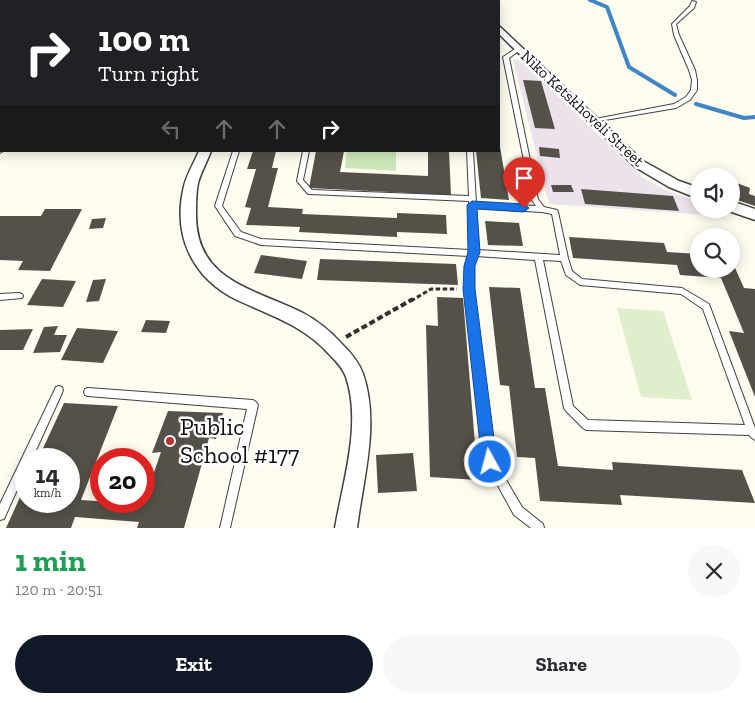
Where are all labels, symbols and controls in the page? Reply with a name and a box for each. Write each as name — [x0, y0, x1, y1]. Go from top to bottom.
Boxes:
text: 100 m — [98, 18, 190, 60]
icon: right — [15, 20, 80, 85]
street label: Niko Ketskhoveli Street — [517, 46, 648, 170]
text: Turn right — [98, 60, 199, 87]
icon: left — [157, 115, 185, 143]
icon: ahead — [210, 115, 238, 143]
icon: ahead — [263, 115, 291, 143]
icon: right — [316, 115, 344, 143]
pin — [503, 157, 545, 208]
icon: arrive — [510, 164, 538, 192]
map controls — [690, 168, 740, 278]
button: sound — [690, 168, 740, 218]
button: search — [690, 228, 740, 278]
place label: Public School #177 — [180, 412, 299, 469]
marker: Public School #177 — [164, 435, 176, 447]
position arrow — [463, 435, 515, 487]
speed limit sign: 20 — [90, 448, 155, 513]
text: 14 — [35, 459, 60, 489]
text: km/h — [34, 486, 61, 500]
text: 1 min — [15, 543, 86, 579]
button: close — [688, 545, 740, 597]
text: 120 m · 20:51 — [15, 580, 102, 599]
button: Exit — [15, 635, 373, 693]
button: Share — [383, 635, 740, 693]

